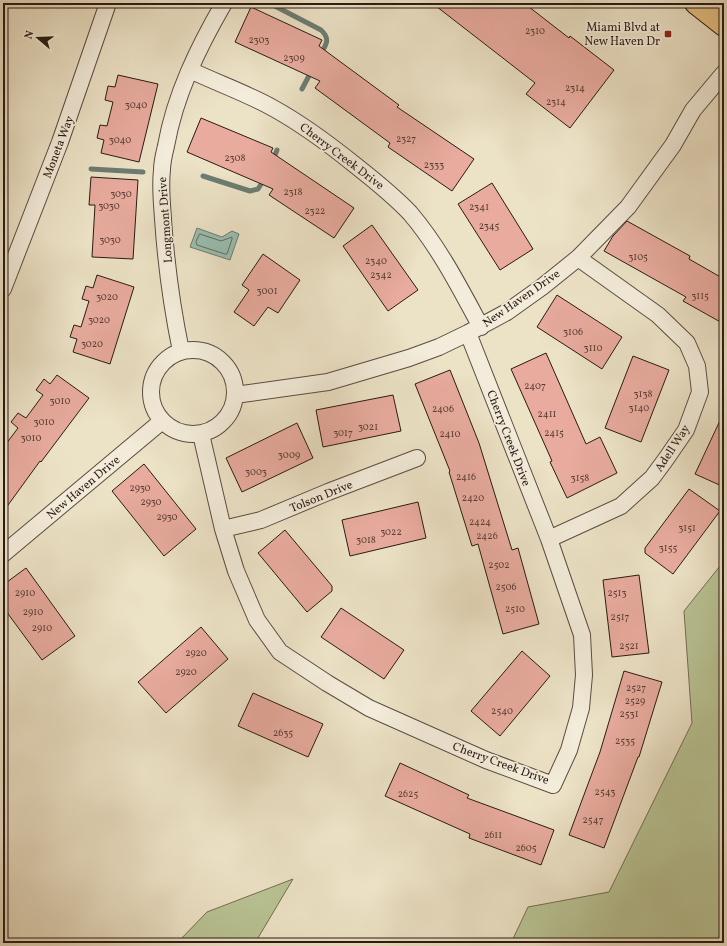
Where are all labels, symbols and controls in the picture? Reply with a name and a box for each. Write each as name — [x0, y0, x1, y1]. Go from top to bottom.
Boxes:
north arrow — [18, 18, 58, 58]
place label: Miami Blvd at New Haven Dr — [584, 20, 660, 50]
house number: 2310 — [525, 24, 545, 38]
text: N — [22, 29, 38, 41]
marker: Miami Blvd at New Haven Dr — [663, 29, 673, 39]
house number: 2303 — [249, 33, 269, 47]
house number: 2309 — [283, 51, 305, 65]
house number: 2314 — [565, 81, 585, 95]
house number: 2314 — [546, 95, 566, 109]
house number: 3040 — [125, 98, 147, 112]
street label: Moneta Way — [40, 113, 78, 181]
street label: Cherry Creek Drive — [296, 120, 387, 194]
house number: 2327 — [396, 132, 416, 146]
house number: 3040 — [109, 133, 131, 147]
house number: 2308 — [224, 151, 246, 165]
house number: 2333 — [424, 158, 444, 172]
street label: Longmont Drive — [155, 176, 177, 264]
house number: 2318 — [283, 185, 303, 199]
house number: 3030 — [110, 187, 132, 201]
house number: 3030 — [98, 199, 120, 213]
house number: 2341 — [469, 200, 489, 214]
house number: 2322 — [305, 204, 325, 218]
house number: 2345 — [479, 219, 500, 233]
house number: 3030 — [99, 233, 121, 247]
house number: 3105 — [628, 250, 648, 264]
house number: 2340 — [365, 254, 387, 268]
street label: New Haven Drive — [480, 266, 564, 332]
house number: 2342 — [370, 268, 392, 282]
house number: 3001 — [256, 284, 278, 298]
house number: 3115 — [691, 289, 709, 303]
house number: 3020 — [96, 290, 118, 304]
house number: 3020 — [88, 313, 110, 327]
house number: 3106 — [563, 325, 583, 339]
house number: 3020 — [81, 337, 103, 351]
house number: 3110 — [584, 341, 602, 355]
house number: 2407 — [524, 379, 546, 393]
house number: 3138 — [633, 387, 653, 401]
street label: Cherry Creek Drive — [482, 388, 534, 489]
house number: 3010 — [50, 394, 70, 408]
house number: 3140 — [629, 401, 649, 415]
house number: 2406 — [432, 402, 454, 416]
house number: 2411 — [538, 407, 557, 421]
house number: 3010 — [34, 415, 54, 429]
house number: 3021 — [358, 420, 378, 434]
street label: Adell Way — [652, 421, 694, 475]
house number: 3017 — [333, 426, 353, 440]
house number: 2415 — [544, 426, 564, 440]
house number: 2410 — [440, 427, 460, 441]
house number: 3010 — [21, 431, 41, 445]
house number: 3009 — [278, 448, 300, 462]
street label: New Haven Drive — [44, 452, 124, 523]
house number: 3003 — [245, 465, 267, 479]
house number: 2416 — [456, 470, 476, 484]
house number: 3158 — [571, 471, 589, 485]
street label: Tolson Drive — [288, 477, 355, 517]
house number: 2930 — [129, 481, 151, 495]
house number: 2420 — [462, 491, 484, 505]
house number: 2930 — [140, 495, 162, 509]
house number: 2930 — [156, 510, 178, 524]
house number: 2424 — [469, 515, 491, 529]
house number: 3151 — [678, 521, 696, 535]
house number: 3022 — [380, 525, 402, 539]
house number: 2426 — [476, 529, 498, 543]
house number: 3018 — [356, 533, 376, 547]
house number: 3155 — [659, 541, 677, 555]
house number: 2502 — [488, 558, 510, 572]
house number: 2506 — [495, 580, 517, 594]
house number: 2910 — [15, 586, 35, 600]
house number: 2513 — [607, 586, 627, 600]
house number: 2510 — [505, 602, 525, 616]
house number: 2910 — [23, 605, 43, 619]
house number: 2517 — [611, 610, 630, 624]
house number: 2910 — [32, 621, 52, 635]
house number: 2521 — [619, 639, 639, 653]
house number: 2920 — [185, 646, 207, 660]
house number: 2920 — [175, 665, 197, 679]
house number: 2527 — [626, 681, 646, 695]
house number: 2529 — [625, 694, 645, 708]
house number: 2540 — [491, 704, 513, 718]
house number: 2531 — [619, 707, 639, 721]
house number: 2635 — [273, 726, 293, 740]
house number: 2535 — [615, 734, 635, 748]
street label: Cherry Creek Drive — [450, 739, 551, 789]
house number: 2543 — [595, 785, 615, 799]
house number: 2625 — [398, 787, 418, 801]
house number: 2547 — [583, 813, 604, 827]
house number: 2611 — [484, 828, 502, 842]
house number: 2605 — [515, 841, 537, 855]

